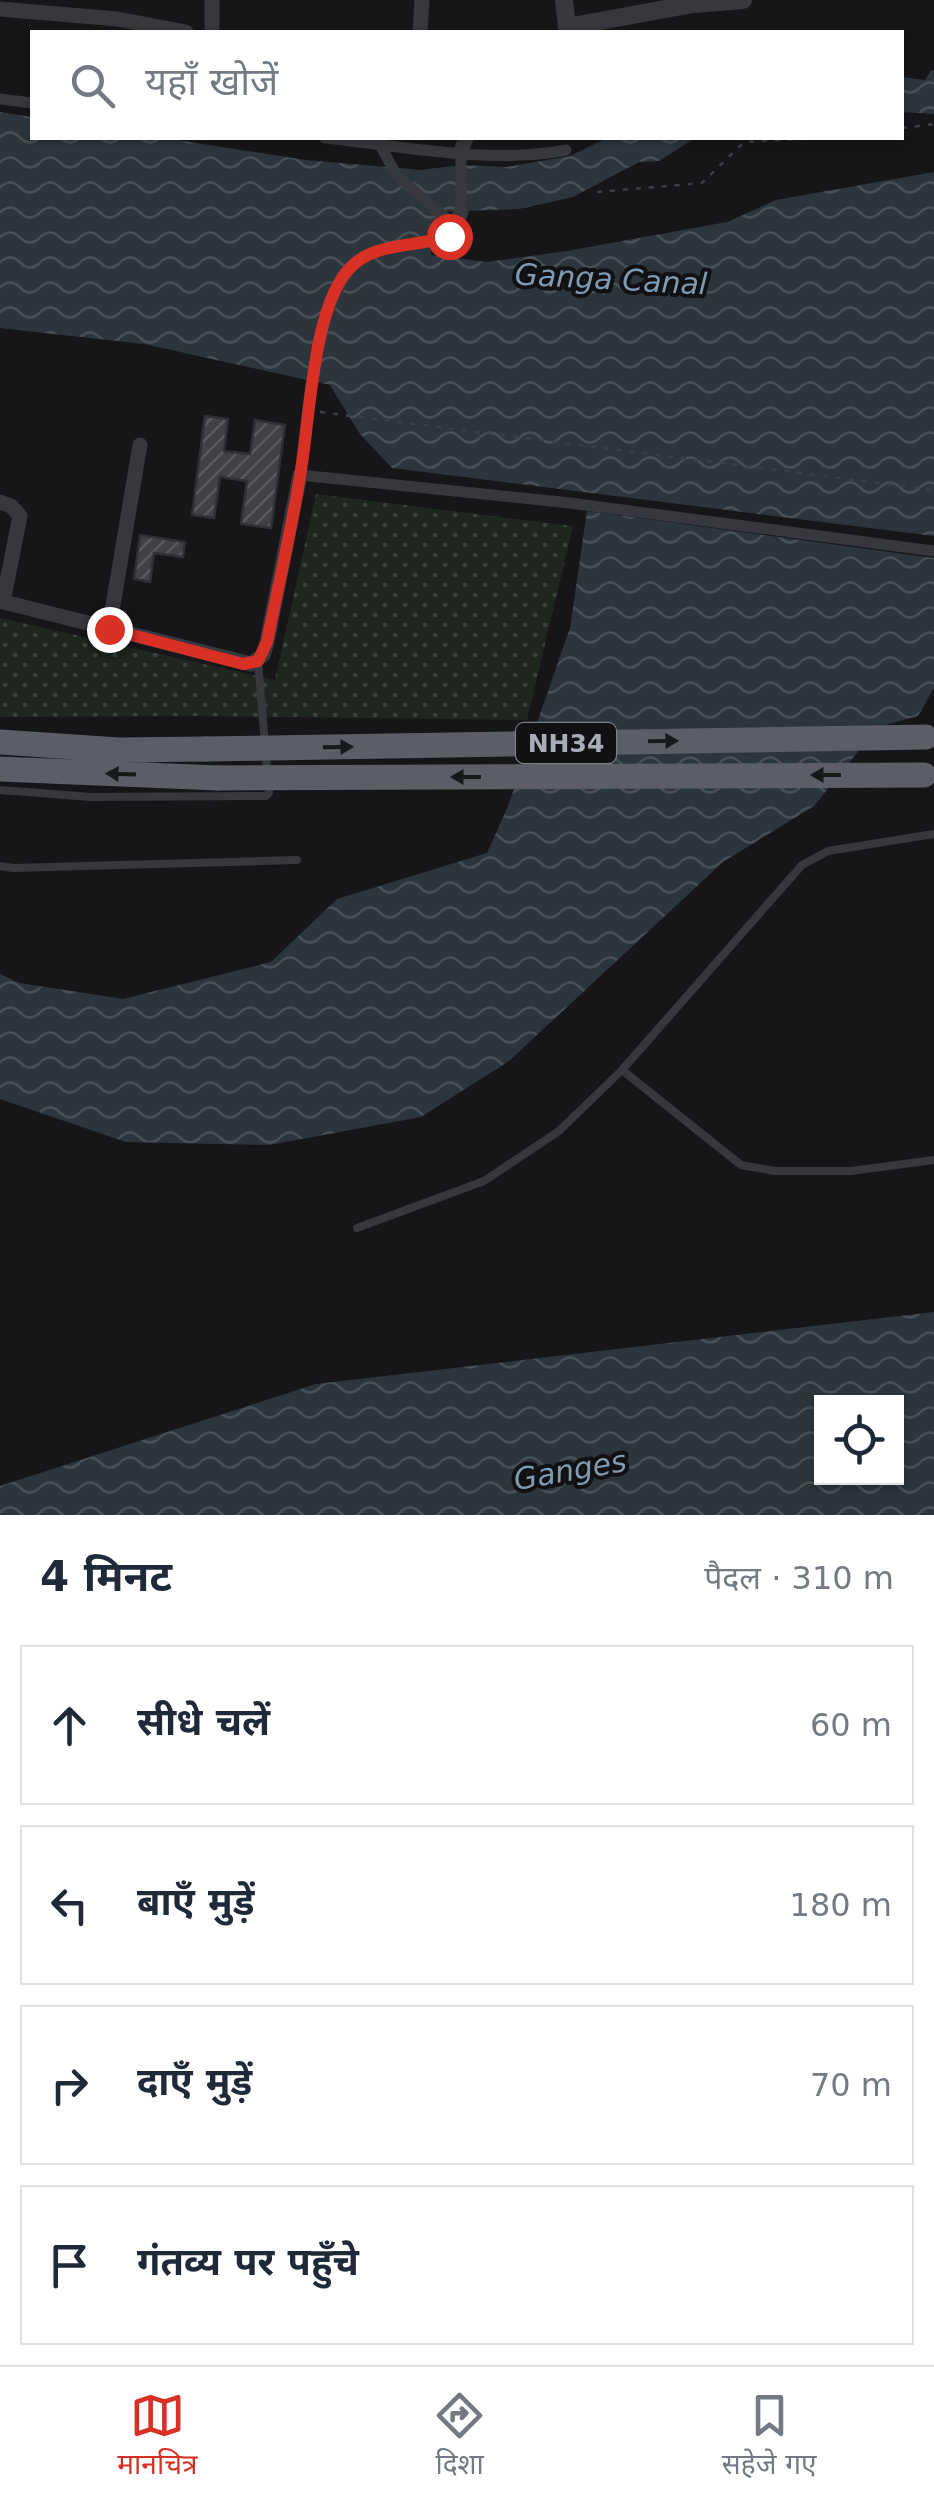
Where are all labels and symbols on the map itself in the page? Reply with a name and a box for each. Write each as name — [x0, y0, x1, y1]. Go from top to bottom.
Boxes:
route start — [427, 214, 473, 260]
water label: Ganga Canal — [514, 256, 709, 302]
route end — [87, 607, 133, 653]
road number: NH34 — [516, 723, 616, 763]
one-way arrow — [647, 733, 679, 749]
one-way arrow — [322, 738, 354, 754]
one-way arrow — [104, 766, 136, 782]
one-way arrow — [810, 768, 842, 784]
one-way arrow — [450, 769, 482, 785]
water label: Ganges — [511, 1443, 629, 1497]

